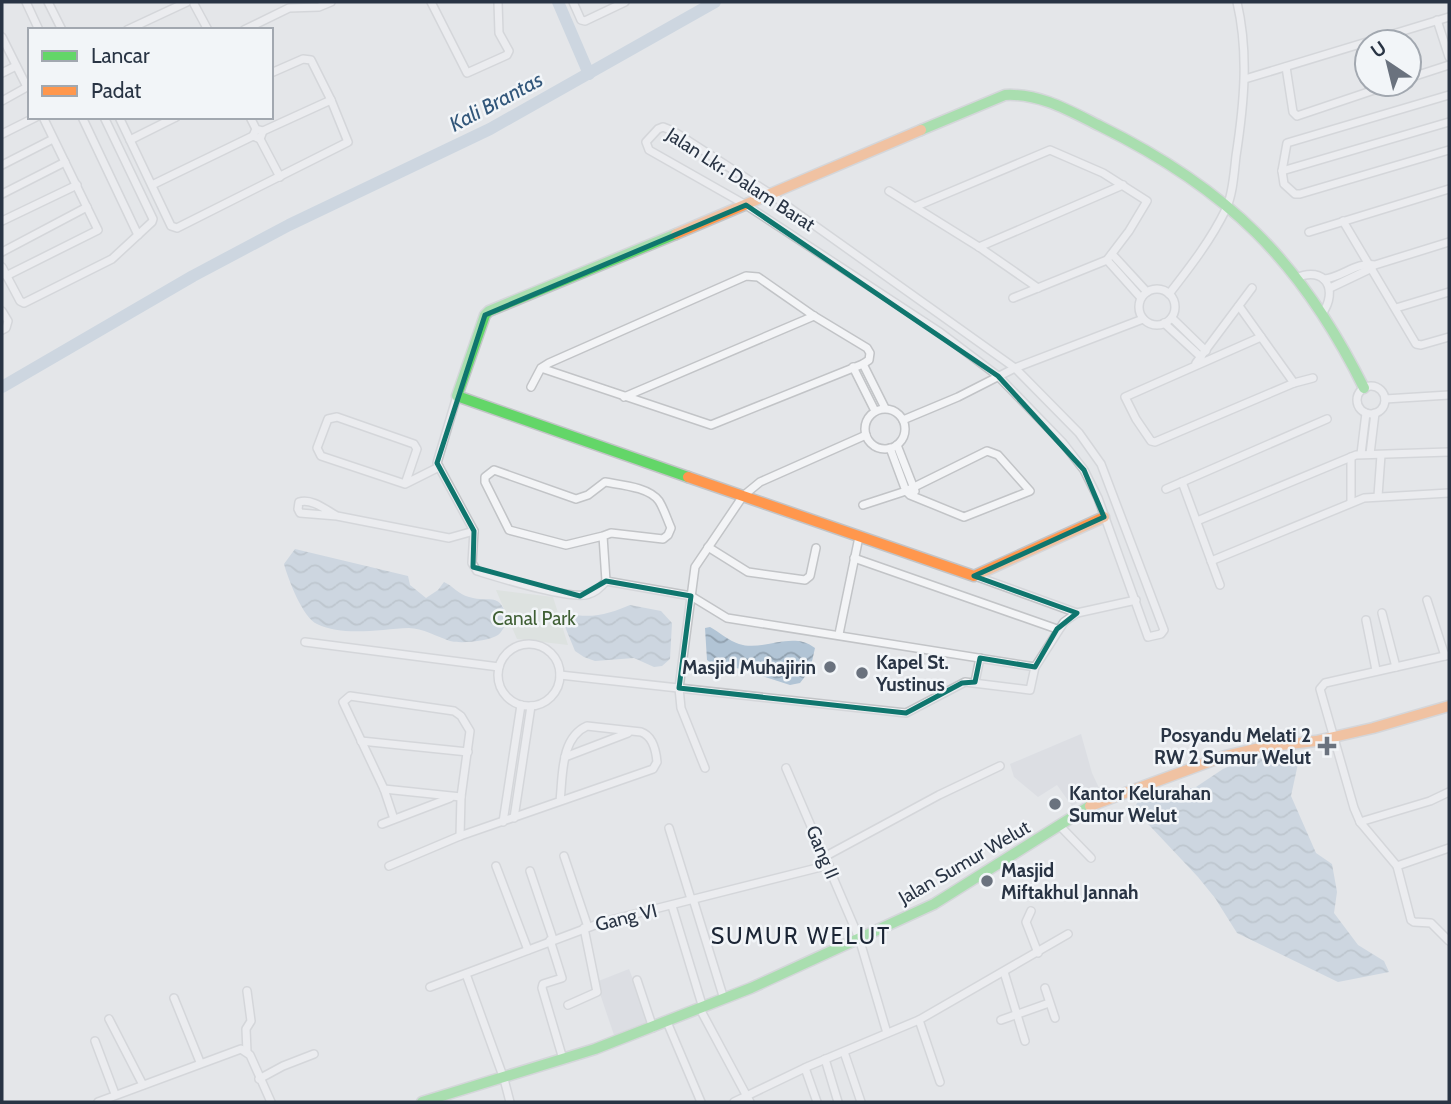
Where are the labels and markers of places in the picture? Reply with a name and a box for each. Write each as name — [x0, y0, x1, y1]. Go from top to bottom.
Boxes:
place label: Kapel St. Yustinus — [875, 651, 949, 696]
place label: Masjid Muhajirin — [682, 656, 816, 679]
marker: Masjid Muhajirin — [822, 659, 838, 675]
marker: Kapel St. Yustinus — [854, 665, 870, 681]
place label: Posyandu Melati 2 RW 2 Sumur Welut — [1154, 724, 1311, 769]
marker: Posyandu Melati 2 RW 2 Sumur Welut — [1317, 736, 1337, 756]
place label: Kantor Kelurahan Sumur Welut — [1069, 782, 1211, 827]
marker: Kantor Kelurahan Sumur Welut — [1047, 796, 1063, 812]
place label: Masjid Miftakhul Jannah — [1001, 859, 1139, 904]
marker: Masjid Miftakhul Jannah — [979, 873, 995, 889]

